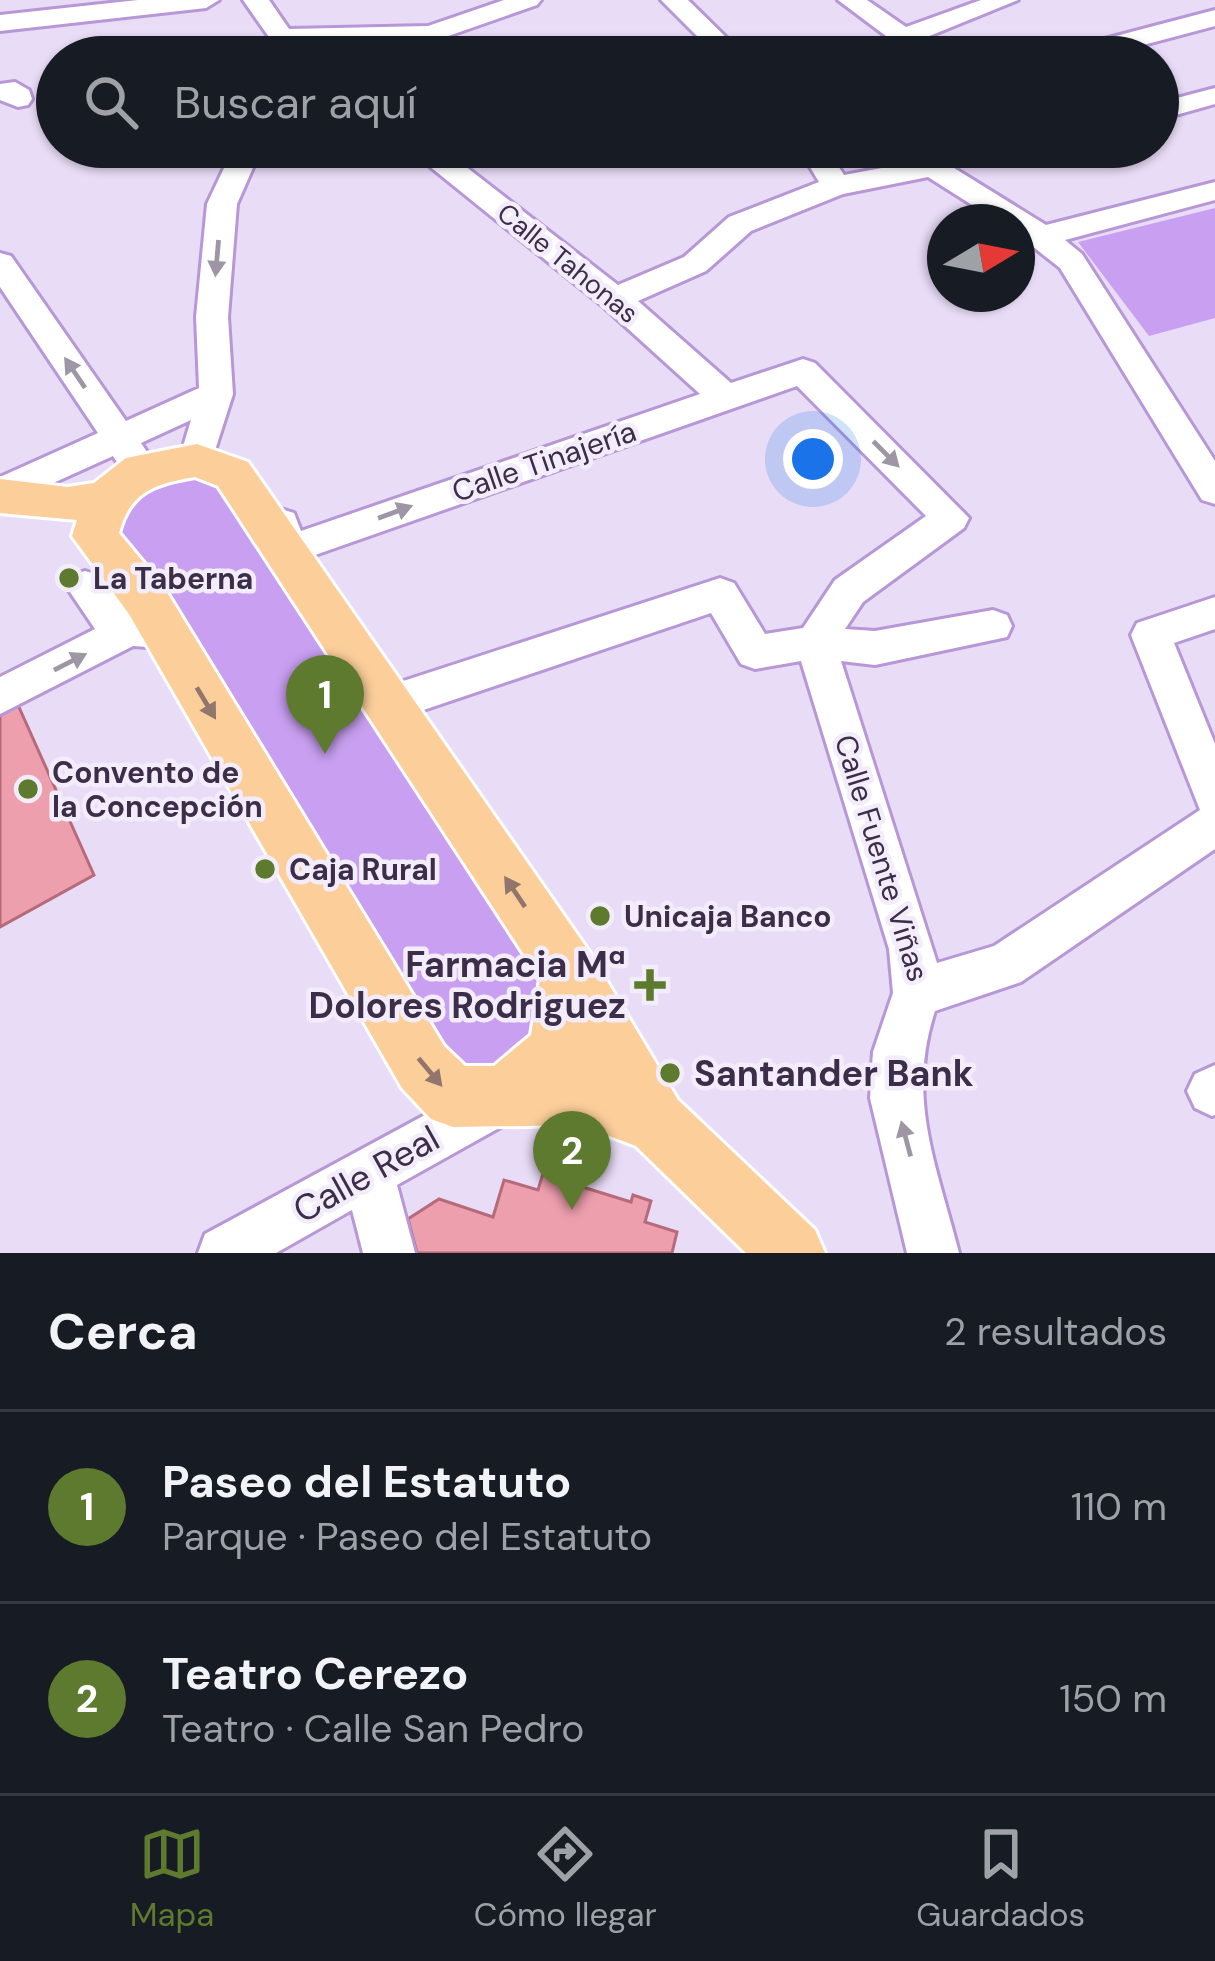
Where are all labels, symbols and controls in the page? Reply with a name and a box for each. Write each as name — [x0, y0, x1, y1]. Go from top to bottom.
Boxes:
search box — [36, 36, 1179, 168]
icon: search — [78, 69, 144, 135]
text: Buscar aquí — [174, 73, 417, 132]
street label: Calle Tahonas — [490, 195, 646, 331]
north arrow — [927, 204, 1035, 312]
one-way arrow — [207, 240, 226, 277]
one-way arrow — [64, 357, 87, 390]
street label: Calle Tinajería — [447, 411, 641, 511]
your location — [783, 429, 843, 489]
one-way arrow — [872, 439, 900, 468]
one-way arrow — [377, 502, 413, 520]
place label: La Taberna — [93, 559, 253, 598]
marker: La Taberna — [56, 565, 82, 591]
one-way arrow — [53, 652, 88, 672]
pin: 1 — [286, 655, 364, 754]
one-way arrow — [195, 686, 216, 720]
street label: Calle Fuente Viñas — [826, 730, 938, 986]
place label: Convento de la Concepción — [52, 753, 263, 826]
marker: Convento de la Concepción — [15, 776, 41, 802]
place label: Caja Rural — [289, 850, 437, 889]
marker: Caja Rural — [252, 856, 278, 882]
one-way arrow — [504, 875, 526, 908]
place label: Unicaja Banco — [624, 897, 832, 936]
marker: Unicaja Banco — [587, 903, 613, 929]
place label: Farmacia Mª Dolores Rodriguez — [309, 941, 626, 1029]
marker: Farmacia Mª Dolores Rodriguez — [637, 972, 663, 998]
place label: Santander Bank — [694, 1050, 974, 1097]
one-way arrow — [417, 1057, 443, 1087]
marker: Santander Bank — [657, 1060, 683, 1086]
pin: 2 — [533, 1111, 611, 1210]
street label: Calle Real — [285, 1115, 447, 1233]
one-way arrow — [896, 1121, 915, 1158]
text: Cerca — [48, 1298, 198, 1365]
text: 2 resultados — [944, 1306, 1167, 1357]
text: Paseo del Estatuto — [162, 1452, 571, 1511]
text: 1 — [80, 1481, 94, 1532]
text: 110 m — [1071, 1481, 1167, 1532]
text: Parque · Paseo del Estatuto — [162, 1511, 652, 1562]
text: Teatro Cerezo — [162, 1644, 469, 1703]
text: 2 — [76, 1673, 98, 1724]
text: 150 m — [1059, 1673, 1167, 1724]
text: Teatro · Calle San Pedro — [162, 1703, 584, 1754]
tab: Mapa — [130, 1821, 214, 1936]
tab: Cómo llegar — [474, 1821, 657, 1936]
tab: Guardados — [916, 1821, 1085, 1936]

